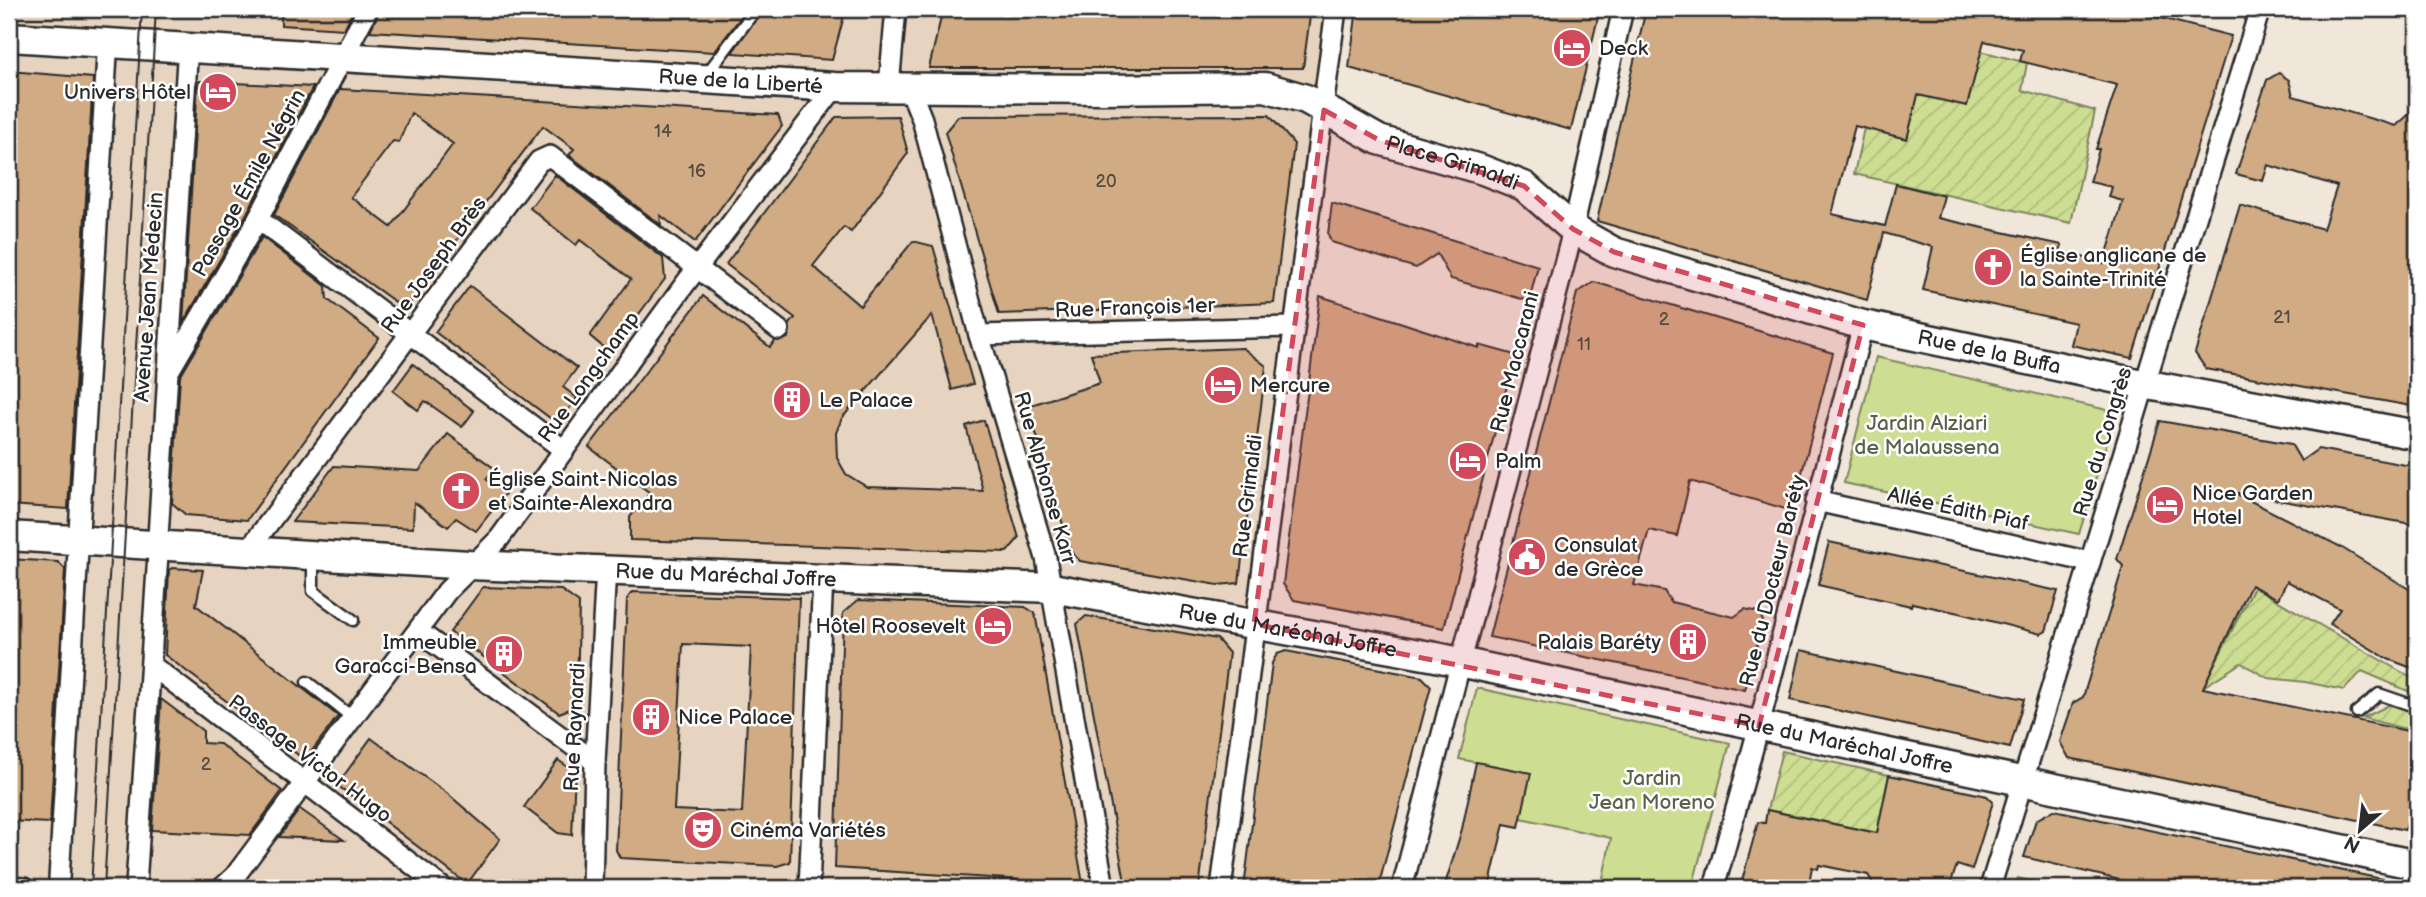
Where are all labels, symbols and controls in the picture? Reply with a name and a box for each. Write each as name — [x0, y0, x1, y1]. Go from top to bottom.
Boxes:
hotel icon: Deck — [1551, 27, 1593, 69]
place label: Deck — [1599, 36, 1649, 61]
street label: Rue de la Liberté — [658, 64, 824, 99]
hotel icon: Univers Hôtel — [197, 71, 239, 113]
place label: Univers Hôtel — [64, 80, 191, 105]
street label: Passage Émile Négrin — [187, 85, 311, 281]
house number: 14 — [654, 121, 672, 142]
street label: Place Grimaldi — [1383, 130, 1523, 195]
house number: 16 — [688, 161, 706, 182]
house number: 20 — [1095, 171, 1117, 192]
street label: Avenue Jean Médecin — [129, 191, 169, 403]
street label: Rue Joseph Brès — [376, 192, 492, 338]
place label: Église anglicane de la Sainte-Trinité — [2020, 243, 2207, 292]
church icon: Église anglicane de la Sainte-Trinité — [1972, 246, 2014, 288]
street label: Rue Maccarani — [1485, 289, 1545, 435]
street label: Rue François 1er — [1054, 293, 1216, 323]
street label: Rue Longchamp — [533, 306, 645, 448]
house number: 21 — [2273, 307, 2291, 328]
house number: 2 — [1659, 309, 1670, 330]
street label: Rue de la Buffa — [1915, 324, 2063, 379]
house number: 11 — [1577, 334, 1591, 355]
hotel icon: Mercure — [1202, 364, 1244, 406]
street label: Rue du Congrès — [2068, 364, 2138, 520]
place label: Mercure — [1250, 373, 1330, 398]
building icon: Le Palace — [771, 379, 813, 421]
place label: Le Palace — [819, 388, 913, 413]
street label: Rue Alphonse Karr — [1008, 389, 1082, 568]
park label: Jardin Alziari de Malaussena — [1854, 411, 2000, 460]
street label: Rue Grimaldi — [1228, 433, 1268, 559]
hotel icon: Palm — [1447, 440, 1489, 482]
place label: Palm — [1495, 449, 1541, 474]
place label: Église Saint-Nicolas et Sainte-Alexandra — [488, 467, 677, 516]
church icon: Église Saint-Nicolas et Sainte-Alexandra — [440, 470, 482, 512]
street label: Rue du Docteur Baréty — [1735, 472, 1812, 690]
place label: Nice Garden Hotel — [2192, 481, 2313, 530]
street label: Allée Édith Piaf — [1885, 482, 2031, 536]
hotel icon: Nice Garden Hotel — [2144, 484, 2186, 526]
place label: Consulat de Grèce — [1554, 533, 1643, 582]
public building icon: Consulat de Grèce — [1506, 536, 1548, 578]
street label: Rue du Maréchal Joffre — [615, 558, 837, 592]
street label: Rue du Maréchal Joffre — [1177, 598, 1399, 662]
hotel icon: Hôtel Roosevelt — [972, 605, 1014, 647]
place label: Hôtel Roosevelt — [815, 614, 967, 639]
building icon: Palais Baréty — [1667, 621, 1709, 663]
place label: Immeuble Garacci-Bensa — [334, 630, 477, 679]
place label: Palais Baréty — [1537, 630, 1662, 655]
building icon: Immeuble Garacci-Bensa — [483, 633, 525, 675]
street label: Rue Raynardi — [559, 662, 591, 792]
street label: Passage Victor Hugo — [223, 690, 397, 829]
building icon: Nice Palace — [630, 696, 672, 738]
place label: Nice Palace — [678, 705, 792, 730]
street label: Rue du Maréchal Joffre — [1734, 708, 1955, 779]
house number: 2 — [201, 754, 212, 775]
park label: Jardin Jean Moreno — [1589, 766, 1715, 815]
north arrow — [2324, 796, 2394, 866]
theatre icon: Cinéma Variétés — [682, 809, 724, 851]
place label: Cinéma Variétés — [730, 818, 886, 843]
text: N — [2341, 830, 2364, 857]

